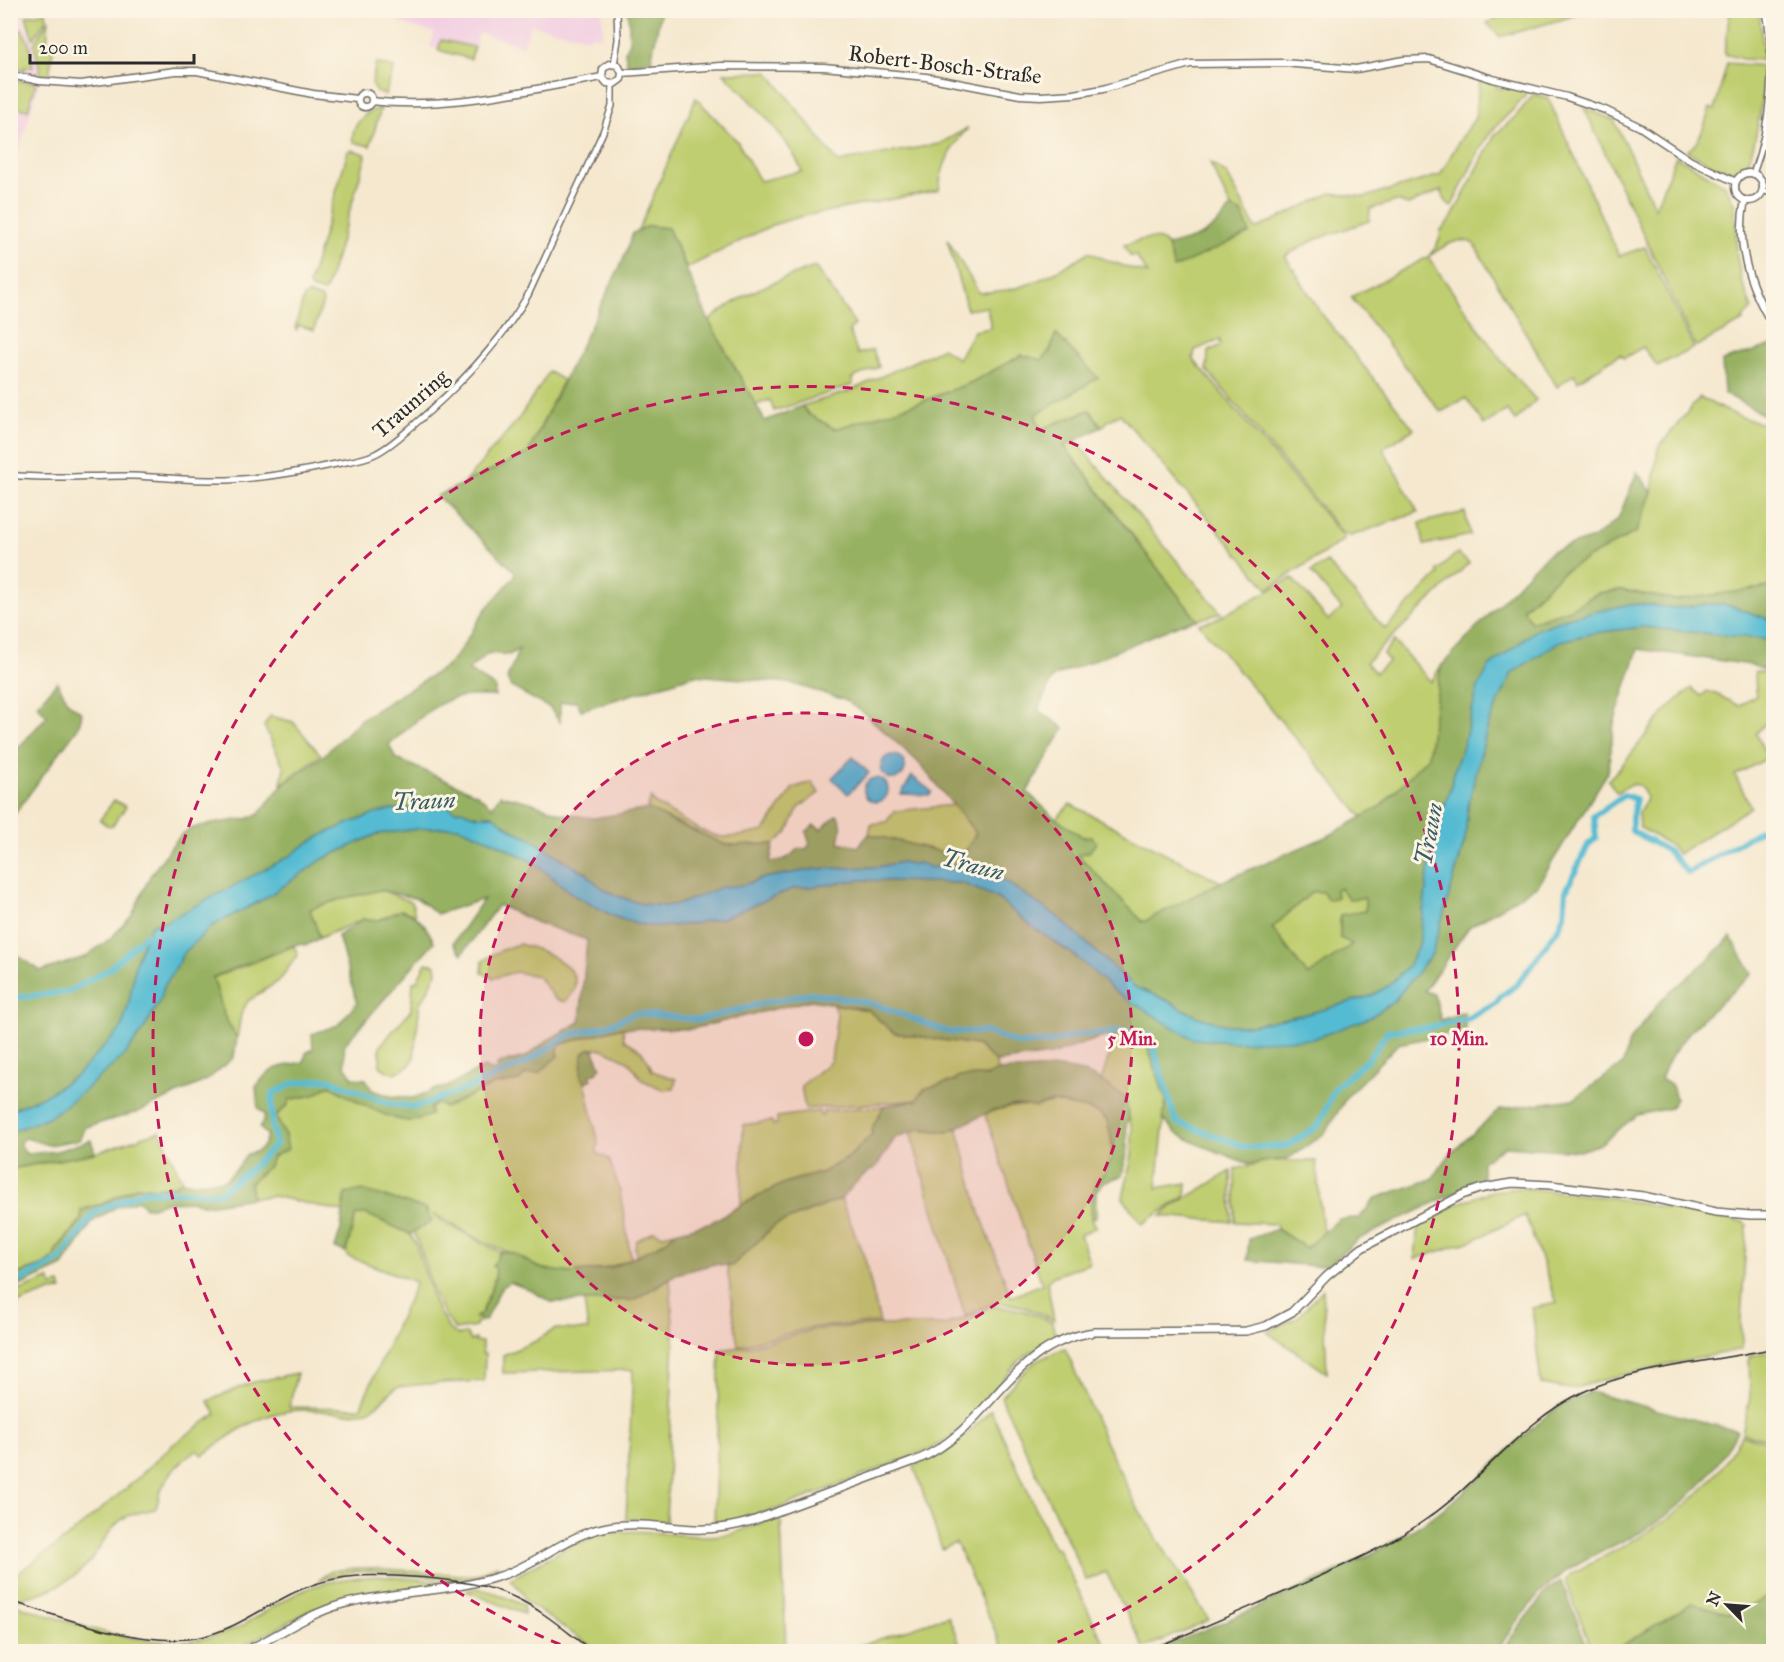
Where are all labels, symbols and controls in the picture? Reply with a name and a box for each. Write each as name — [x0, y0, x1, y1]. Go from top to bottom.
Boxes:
scale bar — [30, 27, 194, 65]
text: 200 m — [39, 37, 88, 59]
street label: Robert-Bosch-Straße — [847, 39, 1043, 90]
street label: Traunring — [367, 362, 455, 444]
water label: Traun — [392, 785, 456, 817]
water label: Traun — [1408, 800, 1450, 868]
water label: Traun — [939, 842, 1008, 888]
text: 5 Min. — [1107, 1028, 1157, 1050]
text: 10 Min. — [1430, 1028, 1488, 1050]
centre of rings — [796, 1029, 816, 1049]
north arrow — [1697, 1575, 1757, 1635]
text: N — [1702, 1588, 1726, 1609]

